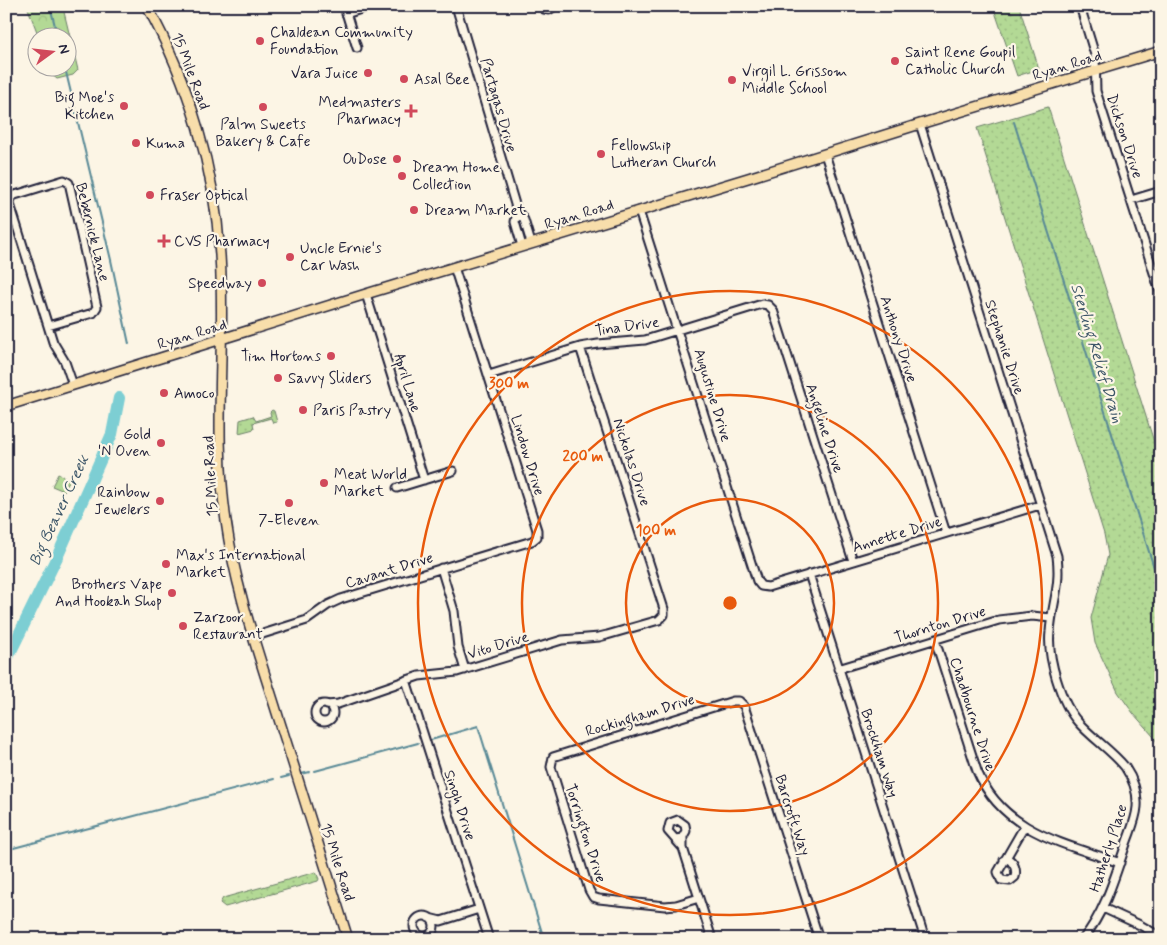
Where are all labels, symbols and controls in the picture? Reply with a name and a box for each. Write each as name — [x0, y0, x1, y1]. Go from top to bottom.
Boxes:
place label: Chaldean Community Foundation — [270, 23, 413, 60]
north arrow — [28, 28, 78, 78]
street label: 15 Mile Road — [166, 30, 214, 113]
marker: Chaldean Community Foundation — [254, 35, 266, 47]
text: N — [54, 42, 73, 56]
place label: Saint Rene Goupil Catholic Church — [905, 43, 1016, 80]
street label: Ryan Road — [1030, 46, 1104, 86]
marker: Saint Rene Goupil Catholic Church — [889, 55, 901, 67]
street label: Partagas Drive — [475, 56, 521, 155]
place label: Virgil L. Grissom Middle School — [742, 62, 847, 99]
place label: Vara Juice — [291, 64, 358, 84]
marker: Vara Juice — [362, 67, 374, 79]
place label: Asal Bee — [414, 70, 470, 90]
marker: Asal Bee — [398, 73, 410, 85]
marker: Virgil L. Grissom Middle School — [726, 74, 738, 86]
place label: Big Moe's Kitchen — [55, 88, 114, 125]
street label: Dickson Drive — [1101, 92, 1147, 181]
place label: Medmasters Pharmacy — [319, 93, 401, 130]
marker: Big Moe's Kitchen — [118, 100, 130, 112]
marker: Palm Sweets Bakery & Cafe — [257, 101, 269, 113]
marker: Medmasters Pharmacy — [405, 105, 417, 117]
place label: Palm Sweets Bakery & Cafe — [216, 115, 311, 152]
place label: Kuma — [146, 134, 185, 154]
place label: Fellowship Lutheran Church — [611, 136, 716, 173]
marker: Kuma — [130, 137, 142, 149]
marker: Fellowship Lutheran Church — [595, 148, 607, 160]
place label: OuDose — [342, 150, 387, 170]
marker: OuDose — [391, 153, 403, 165]
place label: Dream Home Collection — [412, 158, 500, 195]
marker: Dream Home Collection — [396, 170, 408, 182]
street label: Bebernick Lane — [70, 181, 114, 284]
place label: Fraser Optical — [160, 186, 248, 206]
marker: Fraser Optical — [144, 189, 156, 201]
street label: Ryan Road — [542, 195, 616, 235]
place label: Dream Market — [424, 201, 526, 221]
marker: Dream Market — [408, 204, 420, 216]
place label: CVS Pharmacy — [174, 232, 270, 252]
marker: CVS Pharmacy — [158, 235, 170, 247]
place label: Uncle Ernie's Car Wash — [300, 239, 382, 276]
marker: Uncle Ernie's Car Wash — [284, 251, 296, 263]
place label: Speedway — [188, 274, 252, 294]
marker: Speedway — [256, 277, 268, 289]
water label: Sterling Relief Drain — [1063, 281, 1128, 426]
street label: Anthony Drive — [875, 293, 922, 385]
street label: Stephanie Drive — [979, 297, 1029, 397]
street label: Tina Drive — [594, 313, 661, 341]
street label: Ryan Road — [155, 315, 229, 355]
street label: Augustine Drive — [688, 346, 736, 444]
place label: Tim Hortons — [241, 347, 321, 367]
marker: Tim Hortons — [325, 350, 337, 362]
street label: April Lane — [388, 351, 425, 415]
place label: Savvy Sliders — [288, 369, 372, 389]
marker: Savvy Sliders — [272, 372, 284, 384]
text: 300 m — [489, 374, 529, 394]
street label: Angeline Drive — [799, 381, 848, 476]
place label: Amoco — [174, 384, 215, 404]
marker: Amoco — [158, 387, 170, 399]
place label: Paris Pastry — [313, 401, 392, 421]
marker: Paris Pastry — [297, 404, 309, 416]
street label: Lindow Drive — [505, 413, 549, 498]
street label: Nickolas Drive — [607, 416, 655, 509]
place label: Gold 'N Oven — [98, 425, 151, 462]
street label: 15 Mile Road — [199, 435, 223, 517]
marker: Gold 'N Oven — [155, 437, 167, 449]
text: 200 m — [563, 447, 604, 467]
water label: Big Beaver Creek — [25, 451, 96, 570]
place label: Meat World Market — [334, 465, 407, 502]
marker: Meat World Market — [318, 477, 330, 489]
place label: Rainbow Jewelers — [94, 483, 150, 520]
marker: Rainbow Jewelers — [154, 495, 166, 507]
marker: 7-Eleven — [283, 497, 295, 509]
place label: 7-Eleven — [258, 511, 320, 531]
street label: Annette Drive — [850, 512, 945, 558]
text: 100 m — [636, 521, 676, 541]
place label: Max's International Market — [176, 546, 306, 583]
street label: Cavant Drive — [343, 548, 436, 594]
marker: Max's International Market — [160, 558, 172, 570]
place label: Brothers Vape And Hookah Shop — [55, 575, 162, 612]
marker: Brothers Vape And Hookah Shop — [166, 587, 178, 599]
centre of rings — [721, 594, 739, 612]
street label: Thornton Drive — [892, 601, 989, 648]
place label: Zarzoor Restaurant — [193, 608, 263, 645]
marker: Zarzoor Restaurant — [177, 620, 189, 632]
street label: Vito Drive — [465, 627, 531, 665]
street label: Chadbourne Drive — [944, 655, 1000, 774]
street label: Rockingham Drive — [583, 690, 698, 743]
street label: Brockham Way — [855, 706, 903, 800]
street label: Singh Drive — [437, 768, 480, 844]
street label: Barcroft Way — [770, 772, 815, 858]
street label: Torrington Drive — [559, 781, 611, 886]
street label: Hatherly Place — [1085, 801, 1133, 895]
street label: 15 Mile Road — [315, 821, 359, 904]

